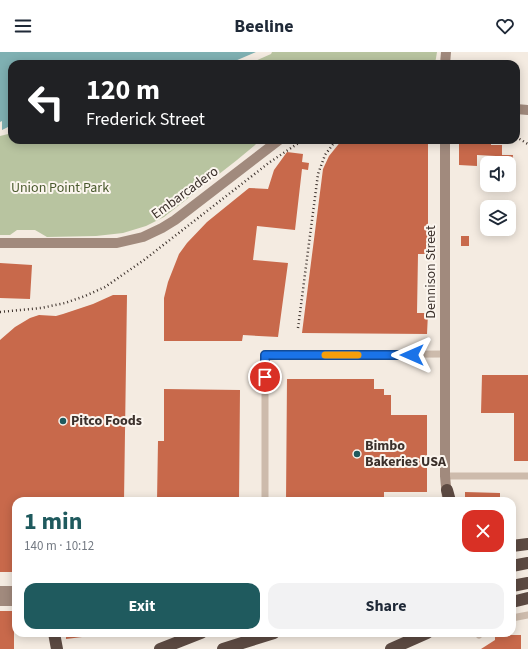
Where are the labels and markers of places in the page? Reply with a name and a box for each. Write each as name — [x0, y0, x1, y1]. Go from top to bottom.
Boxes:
pin — [248, 360, 282, 394]
place label: Pitco Foods — [71, 411, 142, 431]
marker: Pitco Foods — [58, 416, 68, 426]
place label: Bimbo Bakeries USA — [365, 436, 447, 472]
marker: Bimbo Bakeries USA — [352, 449, 362, 459]

